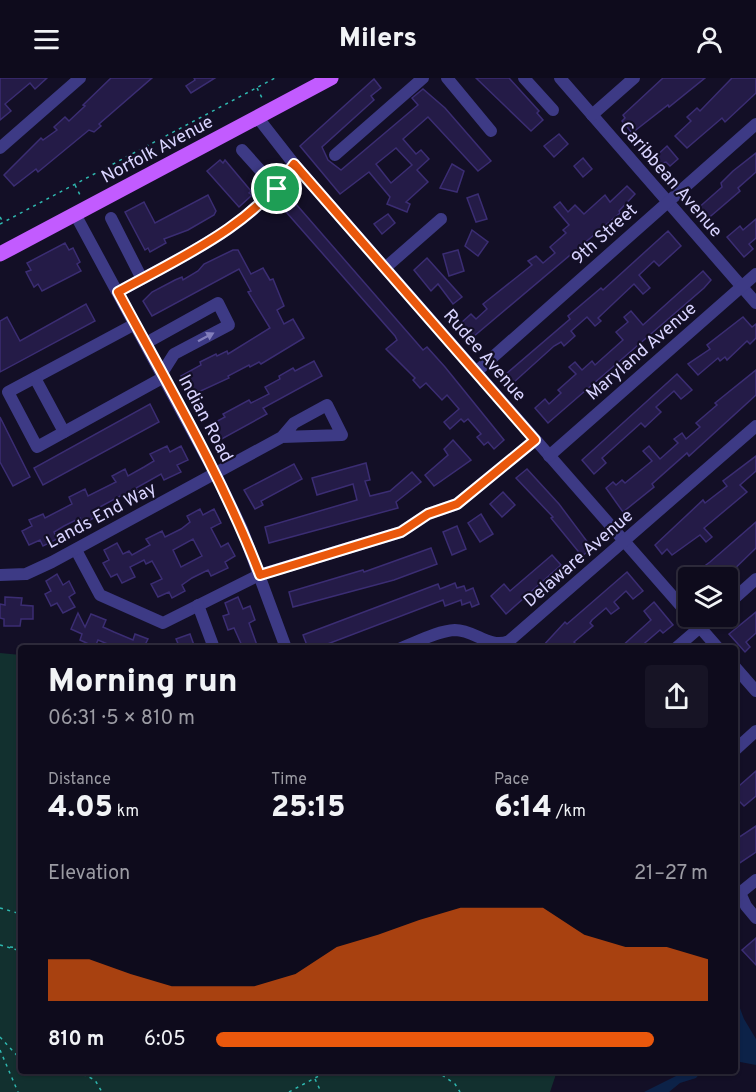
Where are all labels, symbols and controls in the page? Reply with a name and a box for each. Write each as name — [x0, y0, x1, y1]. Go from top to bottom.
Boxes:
text: Milers — [339, 22, 417, 56]
icon: menu — [30, 23, 63, 56]
icon: person — [693, 23, 726, 56]
street label: Norfolk Avenue — [98, 111, 218, 189]
street label: Caribbean Avenue — [613, 117, 727, 243]
pin — [251, 163, 302, 214]
icon: arrive — [260, 172, 293, 205]
street label: 9th Street — [567, 199, 643, 271]
street label: Maryland Avenue — [582, 298, 702, 406]
street label: Rudee Avenue — [437, 305, 530, 407]
one-way arrow — [197, 332, 214, 342]
street label: Indian Road — [172, 371, 237, 466]
street label: Lands End Way — [43, 478, 161, 555]
street label: Delaware Avenue — [519, 505, 639, 613]
map controls — [678, 567, 738, 627]
button: layers — [678, 567, 738, 627]
text: Morning run — [48, 662, 238, 704]
button: share — [645, 665, 708, 728]
text: 06:31 · 5 × 810 m — [48, 706, 195, 732]
text: Distance — [48, 770, 111, 790]
text: Time — [271, 770, 307, 790]
text: Pace — [494, 770, 529, 790]
text: 4.05 — [48, 790, 113, 827]
text: 25:15 — [271, 790, 346, 827]
text: 6:14 — [494, 790, 552, 827]
text: km — [113, 802, 139, 822]
text: /km — [552, 802, 586, 822]
text: Elevation — [48, 861, 130, 887]
text: 21–27 m — [634, 861, 708, 887]
text: 810 m — [48, 1027, 104, 1053]
text: 6:05 — [144, 1027, 186, 1053]

